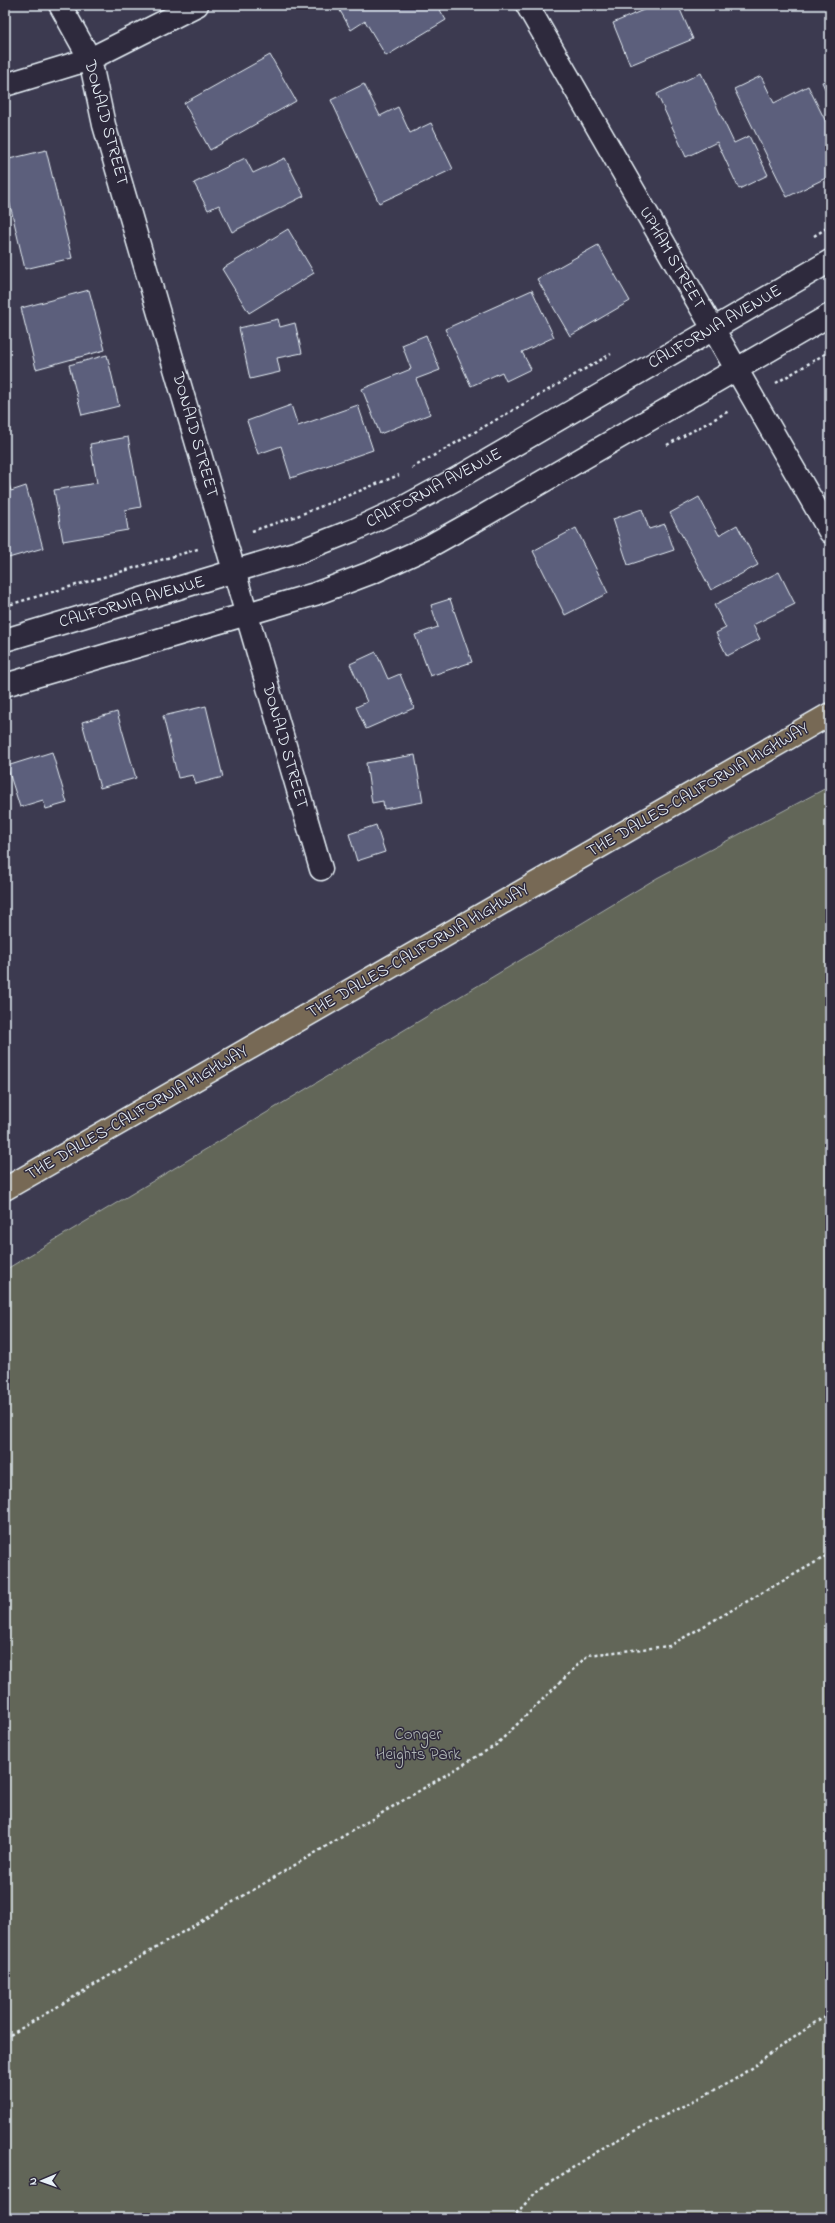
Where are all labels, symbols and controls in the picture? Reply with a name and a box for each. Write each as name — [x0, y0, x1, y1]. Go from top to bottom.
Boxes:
street label: DONALD STREET — [77, 56, 135, 189]
street label: UPHAM STREET — [632, 202, 712, 314]
street label: CALIFORNIA AVENUE — [643, 278, 787, 376]
street label: DONALD STREET — [165, 369, 225, 501]
street label: CALIFORNIA AVENUE — [362, 442, 506, 534]
street label: CALIFORNIA AVENUE — [56, 569, 208, 635]
street label: DONALD STREET — [255, 680, 315, 812]
street label: THE DALLES-CALIFORNIA HIGHWAY — [582, 716, 814, 864]
street label: THE DALLES-CALIFORNIA HIGHWAY — [302, 877, 534, 1025]
street label: THE DALLES-CALIFORNIA HIGHWAY — [21, 1039, 253, 1187]
park label: Conger Heights Park — [376, 1722, 461, 1769]
north arrow — [22, 2161, 62, 2201]
text: N — [25, 2177, 41, 2185]

